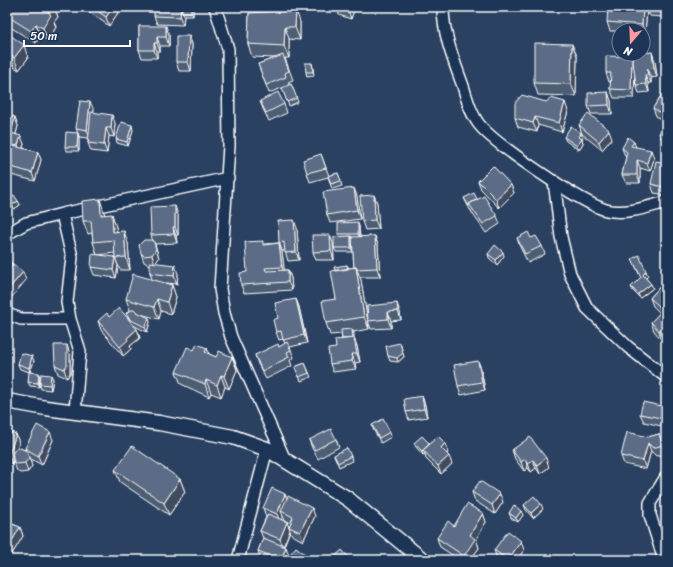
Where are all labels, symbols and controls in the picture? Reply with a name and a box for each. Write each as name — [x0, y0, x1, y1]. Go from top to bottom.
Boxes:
scale bar — [24, 22, 130, 48]
north arrow — [611, 22, 651, 62]
text: 50 m — [30, 25, 57, 47]
text: N — [621, 41, 636, 62]

